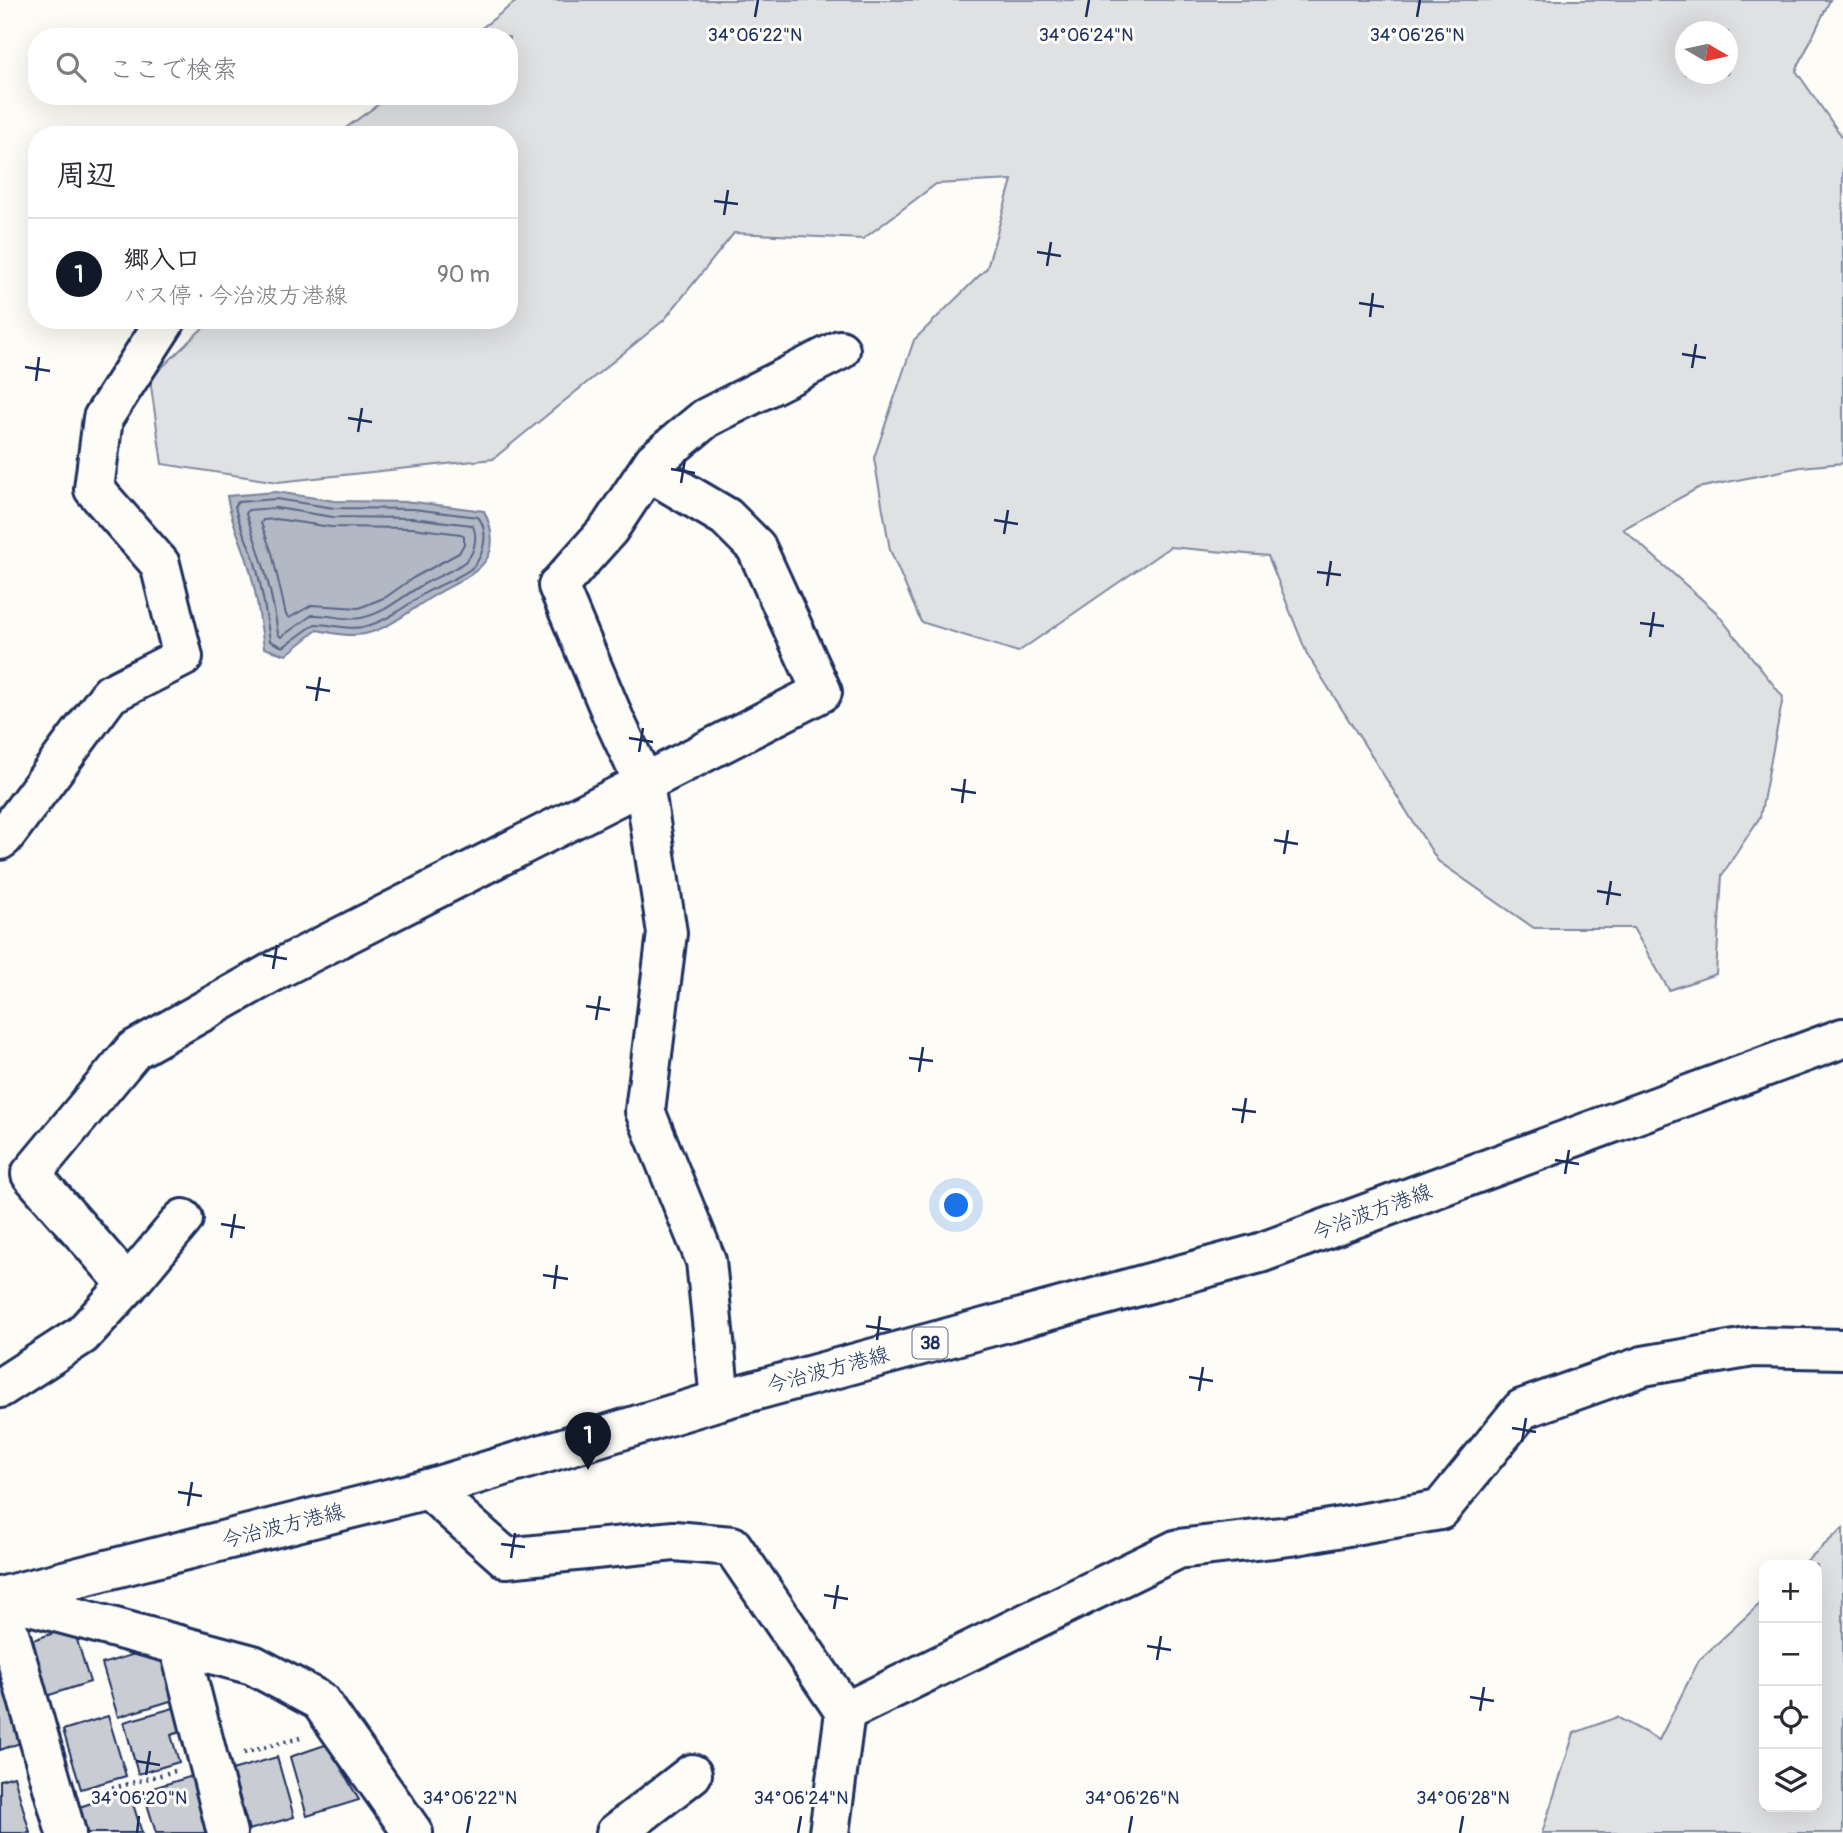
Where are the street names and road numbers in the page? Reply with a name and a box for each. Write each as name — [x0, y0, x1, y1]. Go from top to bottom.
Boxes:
street label: 今治波方港線 — [1308, 1178, 1436, 1246]
road number: 38 — [912, 1328, 948, 1358]
street label: 今治波方港線 — [764, 1341, 892, 1399]
street label: 今治波方港線 — [219, 1498, 347, 1554]

